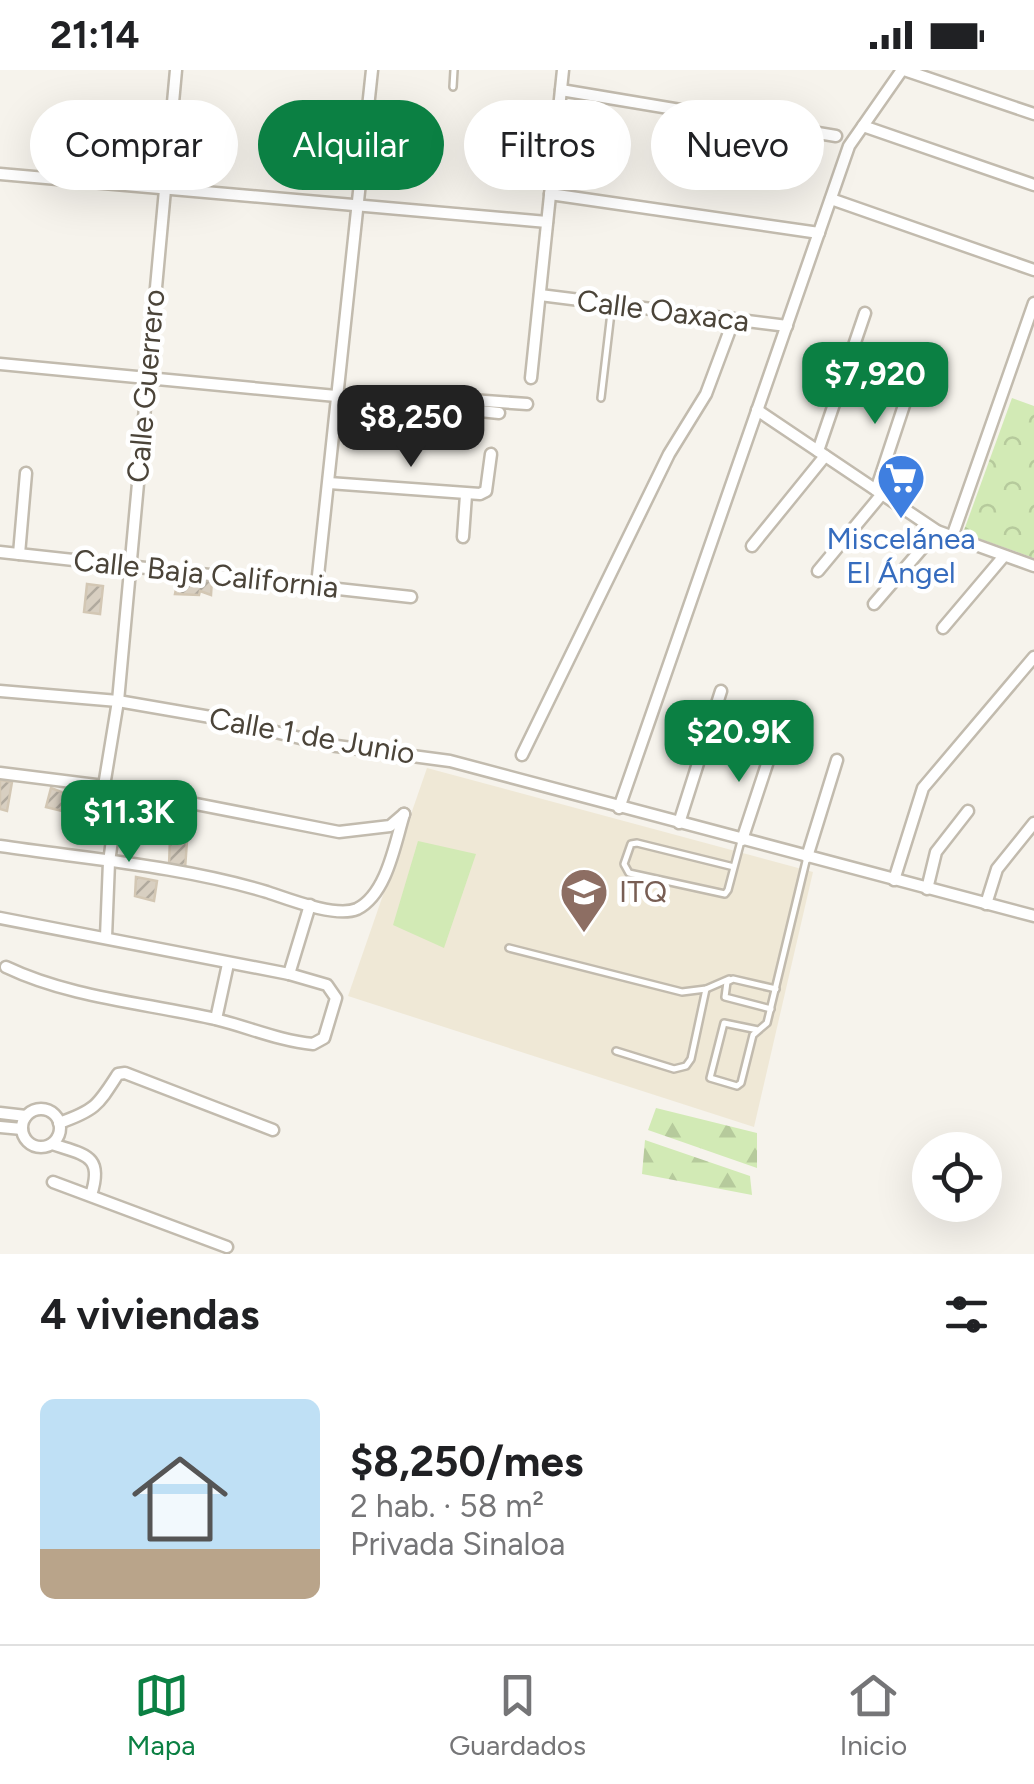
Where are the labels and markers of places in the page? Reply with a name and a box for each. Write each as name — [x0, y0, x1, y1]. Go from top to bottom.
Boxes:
pin: $7,920 — [794, 342, 956, 427]
pin: $8,250 — [330, 385, 492, 470]
supermarket icon: Miscelánea El Ángel — [875, 452, 927, 520]
place label: Miscelánea El Ángel — [826, 520, 976, 591]
pin: $20.9K — [658, 700, 820, 785]
pin: $11.3K — [48, 780, 210, 865]
school or university icon: ITQ — [558, 866, 610, 934]
place label: ITQ — [619, 873, 667, 910]

